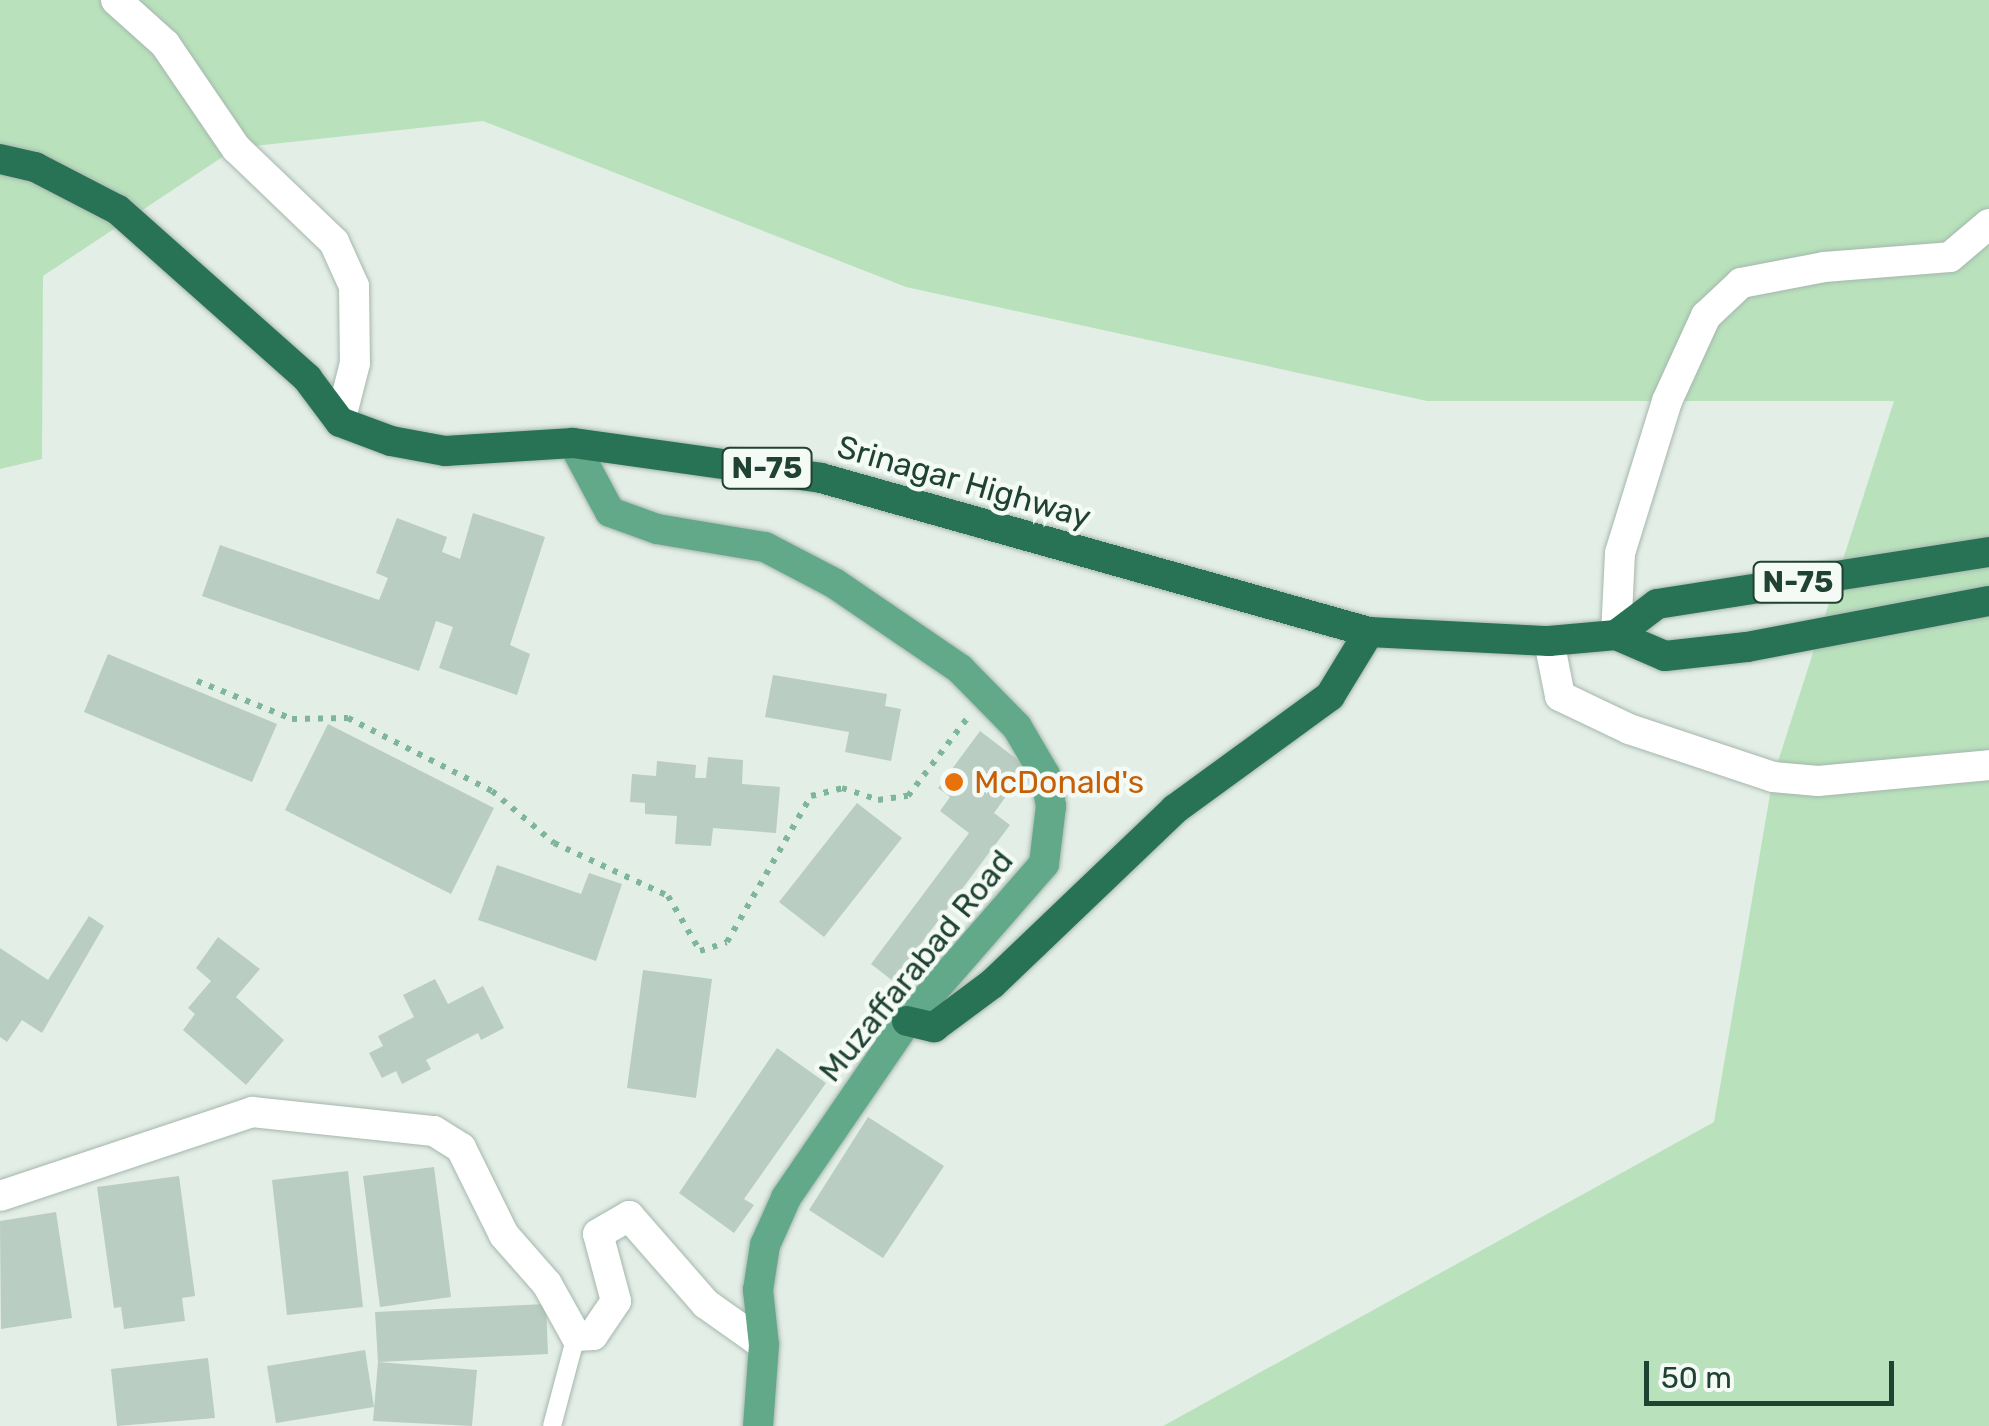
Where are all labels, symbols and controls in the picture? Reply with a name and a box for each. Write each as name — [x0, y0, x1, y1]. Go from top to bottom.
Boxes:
street label: Srinagar Highway — [832, 427, 1096, 537]
road number: N-75 — [720, 443, 814, 493]
road number: N-75 — [1750, 557, 1846, 607]
place label: McDonald's — [974, 763, 1144, 801]
marker: McDonald's — [943, 771, 965, 793]
street label: Muzaffarabad Road — [811, 842, 1021, 1090]
scale bar — [1649, 1341, 1899, 1403]
text: 50 m — [1661, 1360, 1732, 1396]

